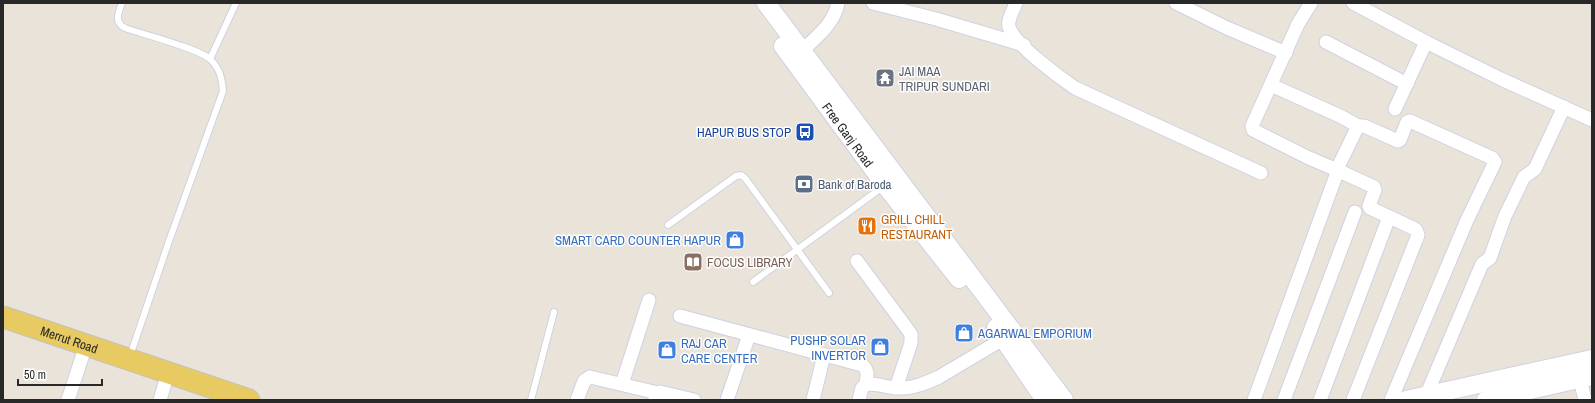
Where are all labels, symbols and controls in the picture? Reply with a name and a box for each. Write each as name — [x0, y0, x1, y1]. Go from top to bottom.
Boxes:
place label: JAI MAA TRIPUR SUNDARI — [899, 63, 990, 95]
temple icon: JAI MAA TRIPUR SUNDARI — [874, 67, 896, 89]
street label: Free Ganj Road — [819, 99, 877, 170]
bus stop icon: HAPUR BUS STOP — [794, 121, 816, 143]
place label: HAPUR BUS STOP — [697, 124, 791, 141]
bank icon: Bank of Baroda — [793, 173, 815, 195]
place label: Bank of Baroda — [818, 176, 892, 193]
place label: GRILL CHILL RESTAURANT — [881, 211, 953, 243]
restaurant icon: GRILL CHILL RESTAURANT — [856, 215, 878, 237]
shop icon: SMART CARD COUNTER HAPUR — [724, 229, 746, 251]
place label: SMART CARD COUNTER HAPUR — [555, 232, 721, 249]
library icon: FOCUS LIBRARY — [682, 251, 704, 273]
place label: FOCUS LIBRARY — [707, 254, 793, 271]
street label: Merrut Road — [38, 322, 100, 357]
shop icon: AGARWAL EMPORIUM — [953, 322, 975, 344]
place label: AGARWAL EMPORIUM — [977, 325, 1092, 342]
place label: PUSHP SOLAR INVERTOR — [790, 332, 866, 364]
place label: RAJ CAR CARE CENTER — [681, 335, 758, 367]
shop icon: PUSHP SOLAR INVERTOR — [869, 336, 891, 358]
shop icon: RAJ CAR CARE CENTER — [656, 339, 678, 361]
scale bar — [18, 361, 102, 387]
text: 50 m — [24, 367, 46, 383]

